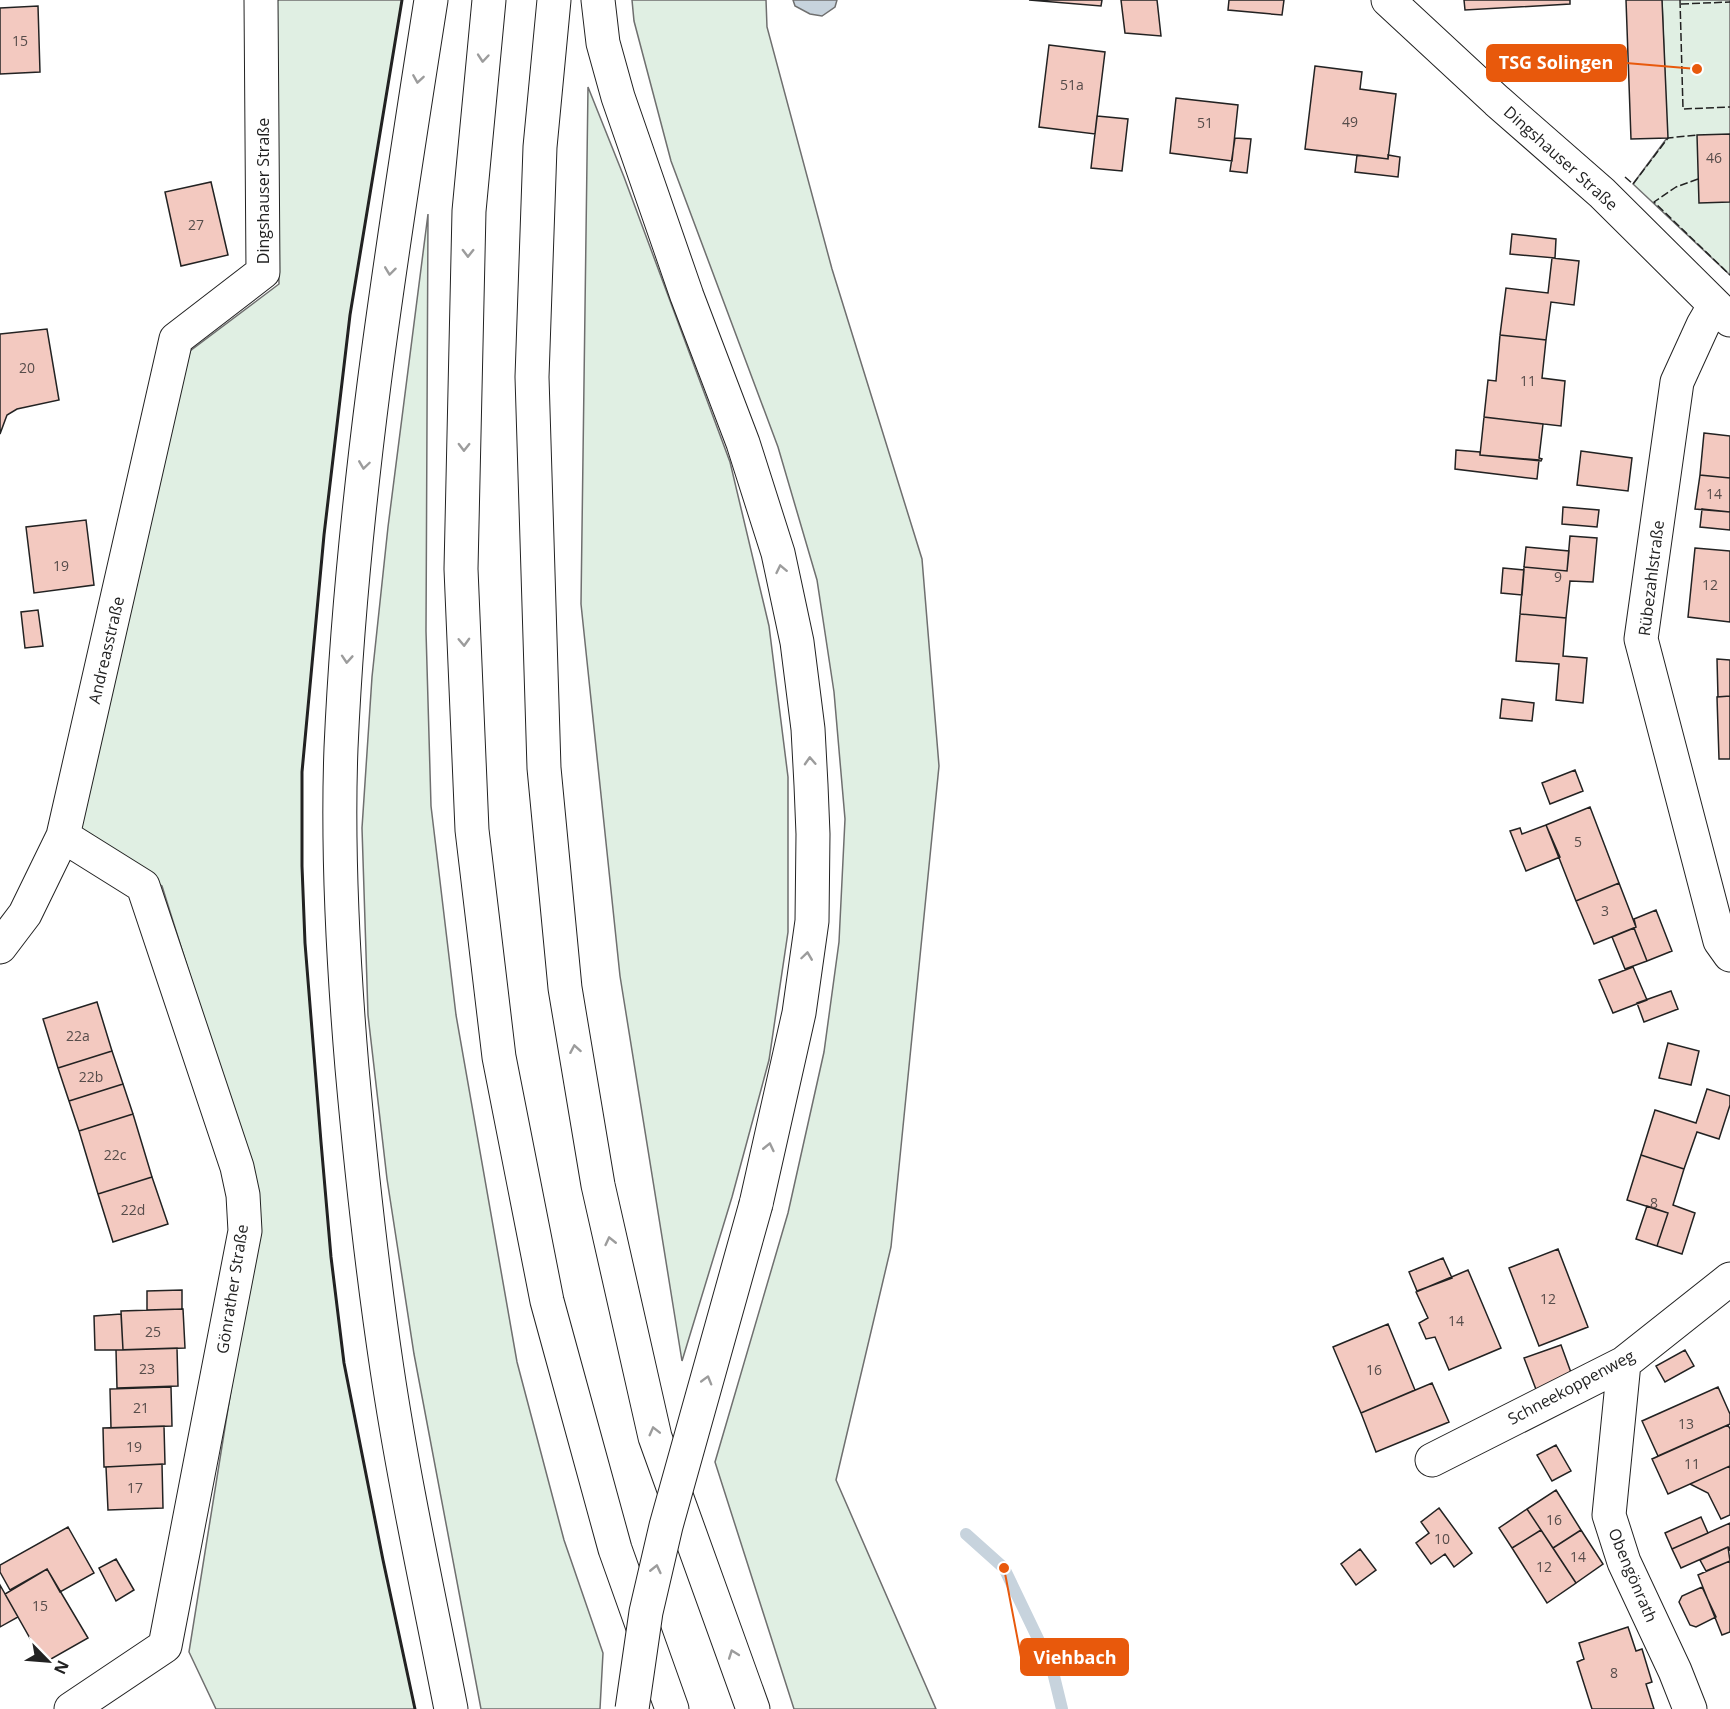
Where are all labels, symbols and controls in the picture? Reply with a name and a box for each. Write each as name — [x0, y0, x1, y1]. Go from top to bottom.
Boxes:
house number: 15 — [12, 31, 28, 50]
callout: TSG Solingen — [1487, 45, 1626, 81]
text: TSG Solingen — [1499, 50, 1613, 74]
one-way arrow — [477, 54, 490, 63]
one-way arrow — [413, 74, 425, 83]
house number: 51a — [1060, 75, 1084, 94]
street label: Dingshauser Straße — [1499, 101, 1623, 215]
house number: 49 — [1342, 112, 1358, 131]
house number: 51 — [1197, 113, 1213, 132]
street label: Dingshauser Straße — [252, 118, 274, 264]
house number: 46 — [1706, 148, 1722, 167]
house number: 27 — [188, 215, 204, 234]
one-way arrow — [462, 248, 474, 257]
one-way arrow — [384, 267, 396, 276]
house number: 20 — [19, 358, 35, 377]
house number: 11 — [1520, 371, 1536, 390]
one-way arrow — [458, 443, 470, 452]
one-way arrow — [359, 460, 371, 469]
house number: 14 — [1706, 484, 1722, 503]
street label: Rübezahlstraße — [1633, 519, 1669, 637]
house number: 19 — [53, 556, 69, 575]
one-way arrow — [776, 564, 789, 574]
house number: 9 — [1554, 567, 1562, 586]
house number: 12 — [1702, 575, 1718, 594]
street label: Andreasstraße — [83, 594, 129, 706]
one-way arrow — [458, 638, 471, 647]
one-way arrow — [341, 654, 354, 663]
one-way arrow — [804, 757, 817, 766]
house number: 5 — [1574, 832, 1582, 851]
house number: 3 — [1601, 901, 1609, 920]
one-way arrow — [801, 951, 813, 960]
house number: 22a — [66, 1026, 90, 1045]
one-way arrow — [569, 1044, 581, 1054]
house number: 22b — [79, 1067, 103, 1086]
one-way arrow — [762, 1142, 775, 1152]
house number: 22c — [104, 1145, 127, 1164]
house number: 8 — [1650, 1193, 1658, 1212]
house number: 22d — [121, 1200, 145, 1219]
street label: Gönrather Straße — [211, 1223, 253, 1355]
one-way arrow — [605, 1236, 618, 1246]
house number: 12 — [1540, 1289, 1556, 1308]
house number: 14 — [1448, 1311, 1464, 1330]
house number: 25 — [145, 1322, 161, 1341]
street label: Schneekoppenweg — [1504, 1344, 1638, 1430]
house number: 23 — [139, 1359, 155, 1378]
house number: 16 — [1366, 1360, 1382, 1379]
one-way arrow — [700, 1375, 712, 1386]
house number: 21 — [133, 1398, 149, 1417]
house number: 13 — [1678, 1414, 1694, 1433]
one-way arrow — [648, 1426, 661, 1436]
house number: 19 — [126, 1437, 142, 1456]
house number: 11 — [1684, 1454, 1700, 1473]
house number: 17 — [127, 1478, 143, 1497]
house number: 16 — [1546, 1510, 1562, 1529]
street label: Obengönrath — [1603, 1525, 1663, 1625]
house number: 10 — [1434, 1529, 1450, 1548]
house number: 14 — [1570, 1547, 1586, 1566]
house number: 12 — [1536, 1557, 1552, 1576]
one-way arrow — [649, 1564, 662, 1574]
house number: 15 — [32, 1596, 48, 1615]
north arrow — [18, 1631, 78, 1691]
callout: Viehbach — [1021, 1639, 1128, 1675]
text: Viehbach — [1033, 1645, 1117, 1669]
one-way arrow — [728, 1649, 740, 1660]
text: N — [49, 1657, 74, 1678]
house number: 8 — [1610, 1663, 1618, 1682]

